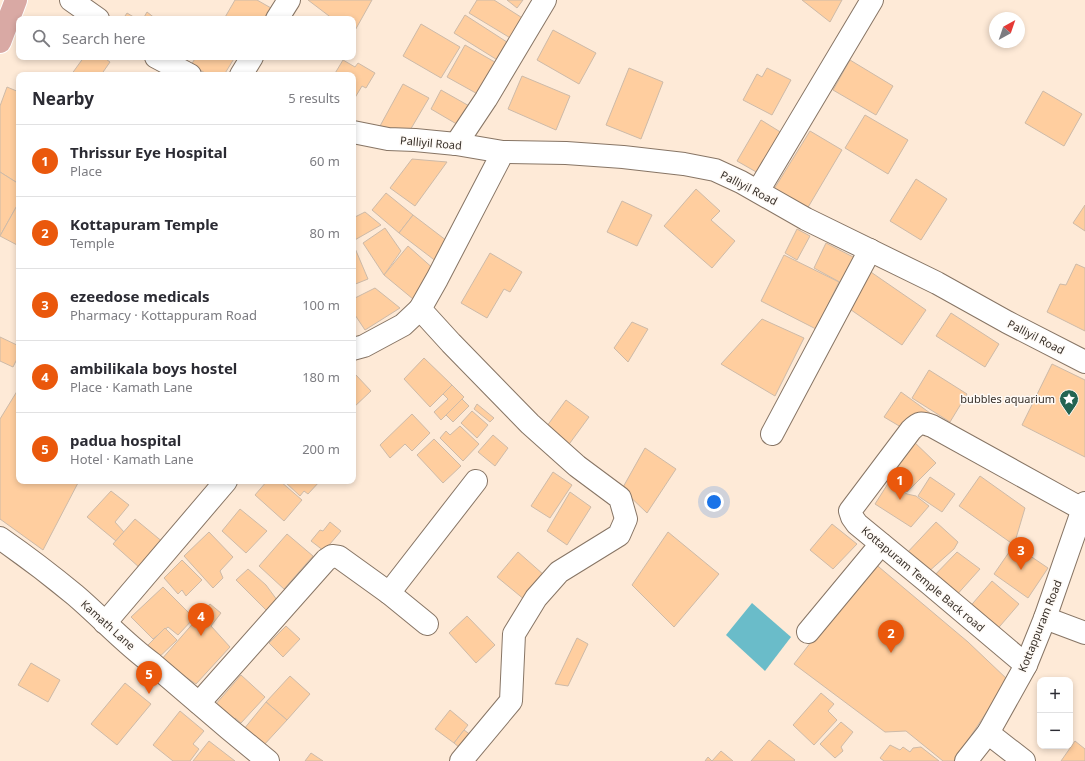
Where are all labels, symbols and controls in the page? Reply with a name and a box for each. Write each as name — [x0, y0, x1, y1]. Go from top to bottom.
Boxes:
north arrow — [989, 12, 1025, 48]
search box — [16, 16, 356, 60]
icon: search — [30, 27, 52, 49]
text: Search here — [62, 28, 145, 48]
text: Nearby — [32, 87, 94, 110]
text: 5 results — [288, 89, 340, 107]
street label: Palliyil Road — [400, 132, 463, 153]
text: Thrissur Eye Hospital — [70, 142, 227, 162]
text: 1 — [41, 152, 49, 170]
text: 60 m — [310, 152, 340, 170]
text: Place — [70, 162, 102, 180]
street label: Palliyil Road — [718, 167, 780, 208]
text: Kottapuram Temple — [70, 214, 219, 234]
text: 2 — [41, 224, 49, 242]
text: 80 m — [310, 224, 340, 242]
text: Temple — [70, 234, 115, 252]
text: ezeedose medicals — [70, 286, 210, 306]
text: 3 — [41, 296, 49, 314]
text: 100 m — [302, 296, 340, 314]
text: Pharmacy · Kottappuram Road — [70, 306, 257, 324]
street label: Palliyil Road — [1005, 316, 1067, 357]
text: ambilikala boys hostel — [70, 358, 237, 378]
text: 4 — [41, 368, 49, 386]
text: 180 m — [302, 368, 340, 386]
text: Place · Kamath Lane — [70, 378, 193, 396]
place icon: bubbles aquarium — [1058, 388, 1080, 416]
place label: bubbles aquarium — [960, 391, 1055, 406]
text: padua hospital — [70, 430, 181, 450]
text: 5 — [41, 440, 49, 458]
text: 200 m — [302, 440, 340, 458]
text: Hotel · Kamath Lane — [70, 450, 194, 468]
pin: 1 — [887, 467, 913, 500]
your location — [704, 492, 724, 512]
street label: Kottapuram Temple Back road — [859, 523, 988, 635]
pin: 3 — [1008, 537, 1034, 570]
street label: Kottappuram Road — [1014, 578, 1065, 674]
street label: Kamath Lane — [78, 596, 139, 653]
pin: 4 — [188, 603, 214, 636]
pin: 2 — [878, 620, 904, 653]
pin: 5 — [136, 661, 162, 694]
map controls — [1037, 677, 1073, 749]
button: + — [1037, 677, 1073, 713]
button: − — [1037, 713, 1073, 749]

